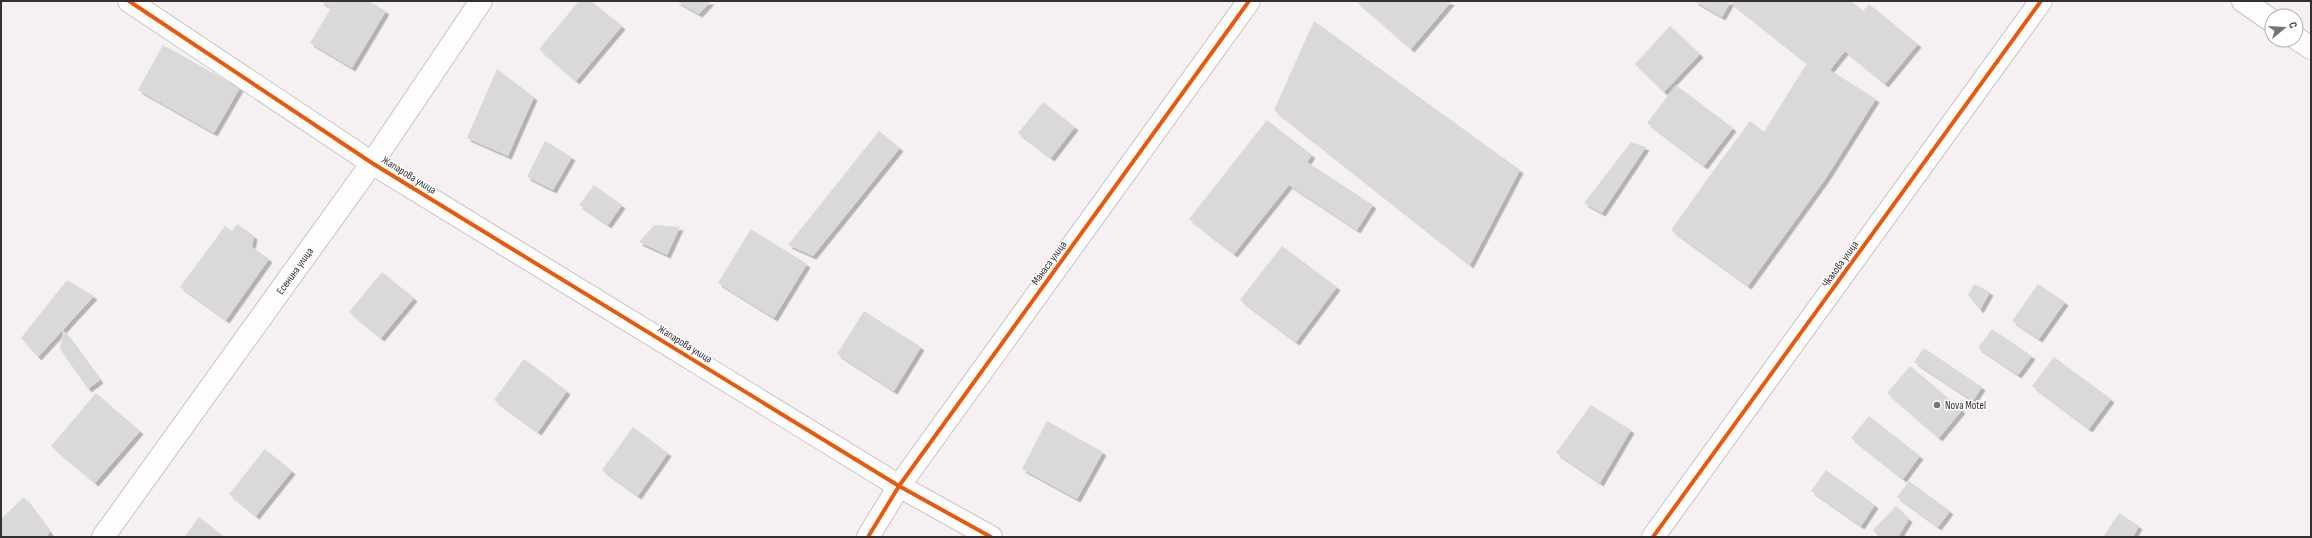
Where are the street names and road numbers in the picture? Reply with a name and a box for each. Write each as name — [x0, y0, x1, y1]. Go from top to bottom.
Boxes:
street label: Жапарова улица — [379, 153, 439, 197]
street label: Манаса улица — [1029, 238, 1069, 288]
street label: Чкалова улица — [1819, 238, 1861, 290]
street label: Есенина улица — [273, 245, 316, 297]
street label: Жапарова улица — [655, 322, 715, 366]

